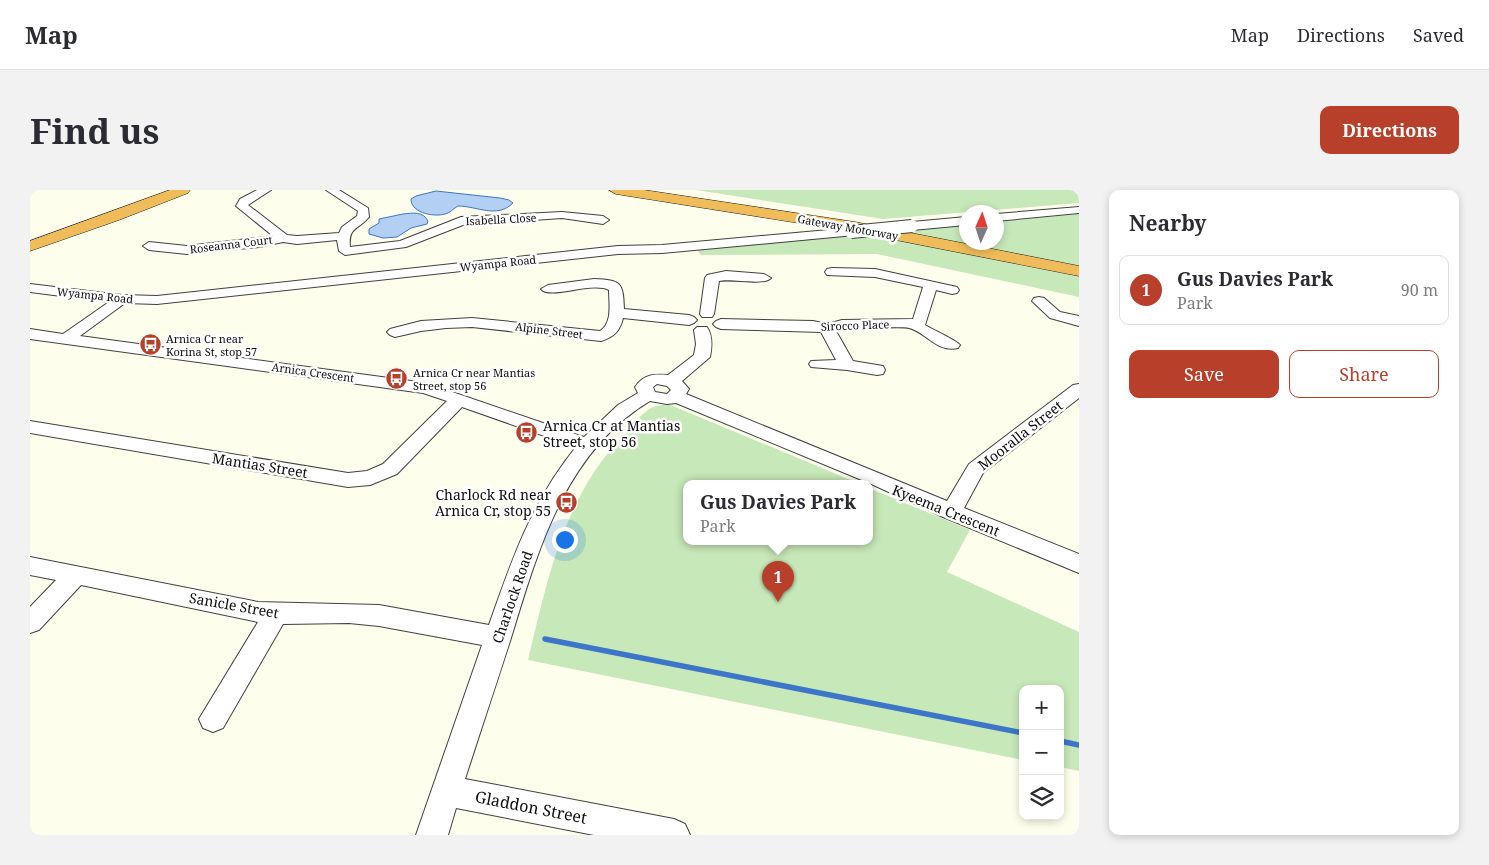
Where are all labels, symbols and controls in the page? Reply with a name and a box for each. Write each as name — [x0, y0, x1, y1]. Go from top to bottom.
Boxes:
text: Map — [25, 18, 78, 51]
text: Map — [1231, 23, 1269, 47]
text: Directions — [1297, 23, 1385, 47]
text: Saved — [1413, 23, 1464, 47]
button: Directions — [1320, 106, 1459, 154]
text: Find us — [30, 107, 159, 154]
north arrow — [959, 205, 1004, 250]
text: Nearby — [1129, 209, 1207, 237]
street label: Isabella Close — [465, 210, 537, 228]
street label: Gateway Motorway — [796, 211, 900, 243]
street label: Roseanna Court — [189, 231, 273, 257]
street label: Wyampa Road — [459, 252, 537, 274]
text: Gus Davies Park — [1177, 266, 1333, 292]
text: 1 — [1141, 279, 1151, 301]
text: 90 m — [1401, 279, 1438, 301]
street label: Wyampa Road — [56, 284, 134, 306]
text: Park — [1177, 292, 1213, 314]
street label: Sirocco Place — [820, 316, 890, 334]
street label: Alpine Street — [514, 318, 584, 342]
place label: Arnica Cr near Korina St, stop 57 — [166, 331, 257, 359]
bus stop icon: Arnica Cr near Korina St, stop 57 — [138, 332, 162, 356]
button: Save — [1129, 350, 1279, 398]
button: Share — [1289, 350, 1439, 398]
street label: Arnica Crescent — [271, 359, 355, 385]
place label: Arnica Cr near Mantias Street, stop 56 — [413, 365, 535, 393]
bus stop icon: Arnica Cr near Mantias Street, stop 56 — [385, 366, 409, 390]
street label: Mooralla Street — [974, 396, 1066, 474]
place label: Arnica Cr at Mantias Street, stop 56 — [543, 416, 680, 451]
bus stop icon: Arnica Cr at Mantias Street, stop 56 — [515, 421, 539, 445]
street label: Mantias Street — [211, 448, 309, 482]
popup — [683, 480, 873, 545]
street label: Kyeema Crescent — [889, 480, 1003, 540]
place label: Charlock Rd near Arnica Cr, stop 55 — [435, 485, 551, 520]
text: Gus Davies Park — [700, 489, 856, 515]
bus stop icon: Charlock Rd near Arnica Cr, stop 55 — [555, 490, 579, 514]
text: Park — [700, 515, 736, 537]
your location — [552, 527, 578, 553]
street label: Charlock Road — [487, 548, 537, 646]
pin: 1 — [762, 561, 794, 602]
street label: Sanicle Street — [188, 588, 280, 622]
map controls — [1019, 685, 1064, 820]
button: + — [1019, 685, 1064, 730]
button: − — [1019, 730, 1064, 775]
button: layers — [1019, 775, 1064, 820]
street label: Gladdon Street — [473, 785, 589, 829]

